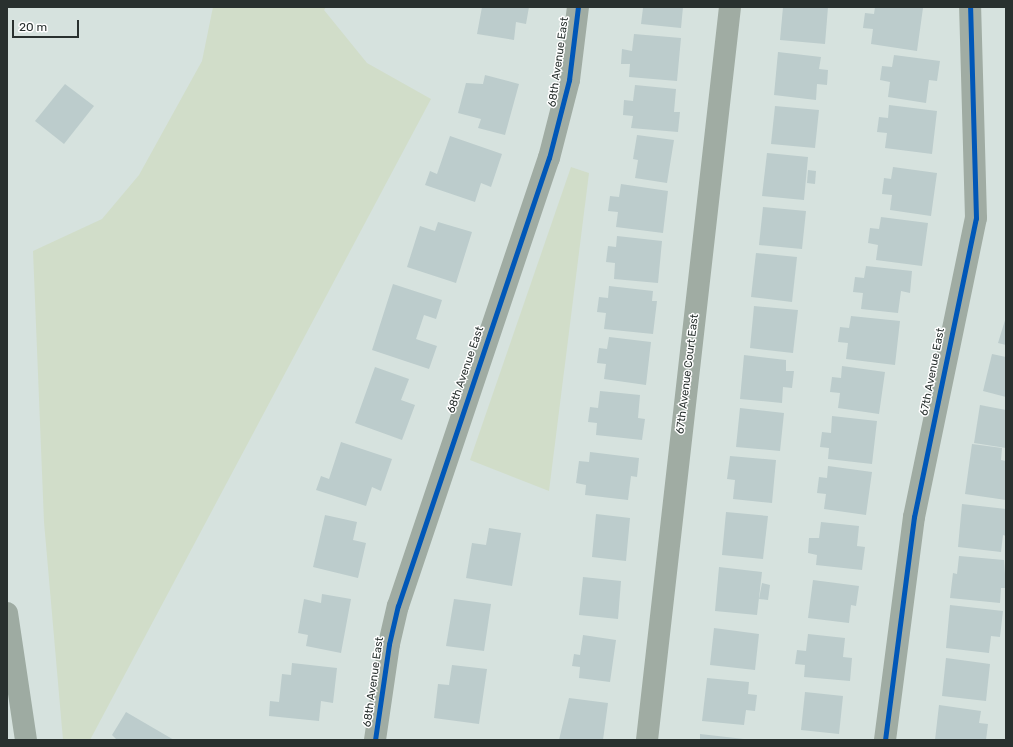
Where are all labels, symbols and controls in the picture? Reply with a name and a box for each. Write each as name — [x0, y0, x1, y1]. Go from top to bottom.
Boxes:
scale bar — [14, 12, 81, 38]
street label: 68th Avenue East — [546, 16, 572, 108]
text: 20 m — [19, 20, 47, 34]
street label: 67th Avenue Court East — [674, 313, 702, 435]
street label: 68th Avenue East — [445, 325, 487, 415]
street label: 67th Avenue East — [918, 327, 948, 417]
street label: 68th Avenue East — [361, 636, 387, 728]

